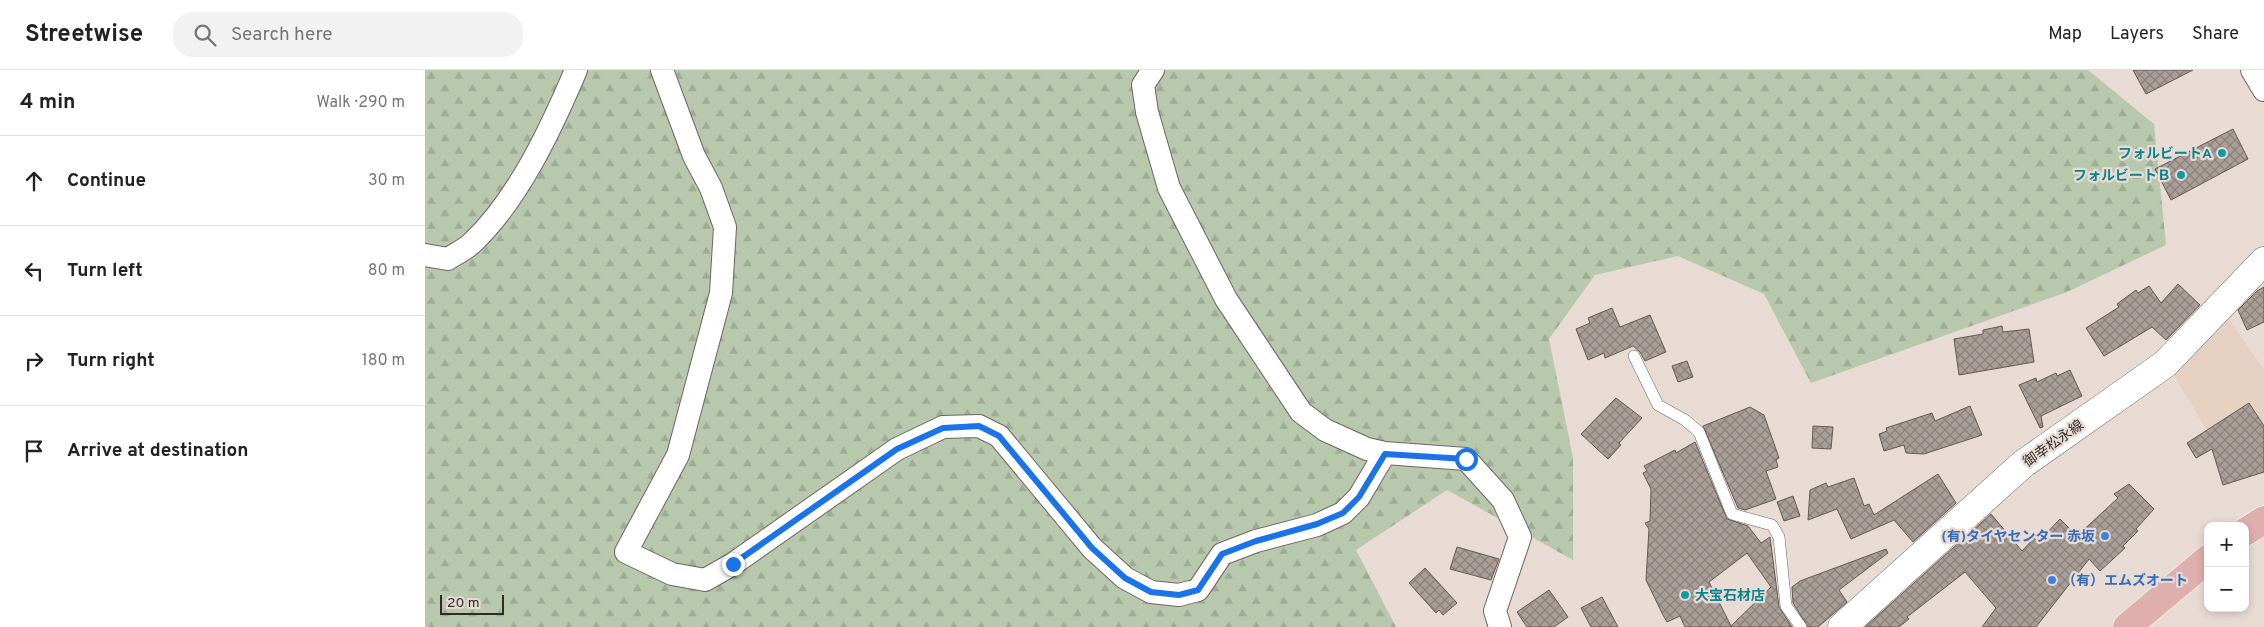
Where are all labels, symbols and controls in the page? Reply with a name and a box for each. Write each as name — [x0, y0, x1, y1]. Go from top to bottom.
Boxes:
search box — [173, 12, 523, 57]
text: Streetwise — [25, 20, 143, 50]
icon: search — [191, 21, 219, 49]
text: Search here — [231, 23, 333, 47]
text: Map — [2048, 23, 2082, 46]
text: Layers — [2110, 23, 2164, 46]
text: Share — [2192, 23, 2239, 46]
text: 4 min — [20, 89, 76, 116]
text: Walk · 290 m — [317, 93, 405, 113]
place label: フォルビートA — [2118, 146, 2212, 163]
marker: フォルビートA — [2216, 147, 2228, 159]
icon: ahead — [20, 167, 48, 195]
place label: フォルビートＢ — [2073, 168, 2171, 185]
text: Continue — [67, 169, 146, 193]
marker: フォルビートＢ — [2175, 169, 2187, 181]
text: 30 m — [368, 171, 405, 191]
icon: left — [20, 257, 48, 285]
text: Turn left — [67, 259, 143, 283]
text: 80 m — [368, 261, 405, 281]
icon: right — [20, 347, 48, 375]
text: Turn right — [67, 349, 155, 373]
text: 180 m — [362, 351, 405, 371]
street label: 御幸松永線 — [2020, 417, 2087, 471]
icon: arrive — [20, 437, 48, 465]
text: Arrive at destination — [67, 439, 248, 463]
route start — [1455, 448, 1478, 471]
map controls — [2204, 522, 2249, 612]
button: + — [2204, 522, 2249, 567]
place label: (有)タイヤセンター 赤坂 — [1941, 529, 2095, 546]
marker: (有)タイヤセンター 赤坂 — [2099, 530, 2111, 542]
route end — [722, 553, 745, 576]
button: − — [2204, 567, 2249, 612]
place label: （有）エムズオート — [2062, 572, 2188, 590]
marker: （有）エムズオート — [2046, 574, 2058, 586]
place label: 大宝石材店 — [1695, 587, 1765, 605]
marker: 大宝石材店 — [1679, 589, 1691, 601]
scale bar — [440, 592, 504, 615]
text: 20 m — [447, 595, 480, 612]

